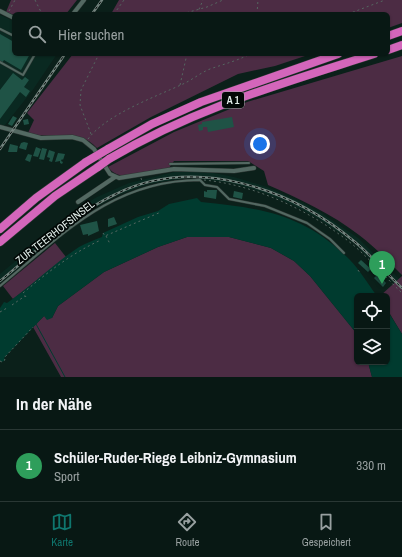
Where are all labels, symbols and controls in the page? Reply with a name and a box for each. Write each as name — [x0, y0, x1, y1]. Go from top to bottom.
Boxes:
search box — [12, 12, 390, 56]
icon: search — [26, 23, 48, 45]
text: Hier suchen — [58, 24, 124, 45]
road number: A 1 — [222, 92, 244, 108]
your location — [250, 134, 270, 154]
street label: ZUR TEERHOFSINSEL — [13, 197, 97, 267]
pin: 1 — [369, 251, 395, 284]
map controls — [354, 293, 390, 365]
button: locate — [354, 293, 390, 329]
button: layers — [354, 329, 390, 365]
text: In der Nähe — [16, 392, 92, 415]
text: Schüler-Ruder-Riege Leibniz-Gymnasium — [54, 447, 297, 468]
text: 1 — [26, 457, 32, 474]
text: 330 m — [356, 457, 386, 474]
text: Sport — [54, 468, 79, 485]
tab: Karte — [51, 511, 73, 549]
tab: Route — [175, 511, 199, 549]
tab: Gespeichert — [302, 511, 351, 549]

